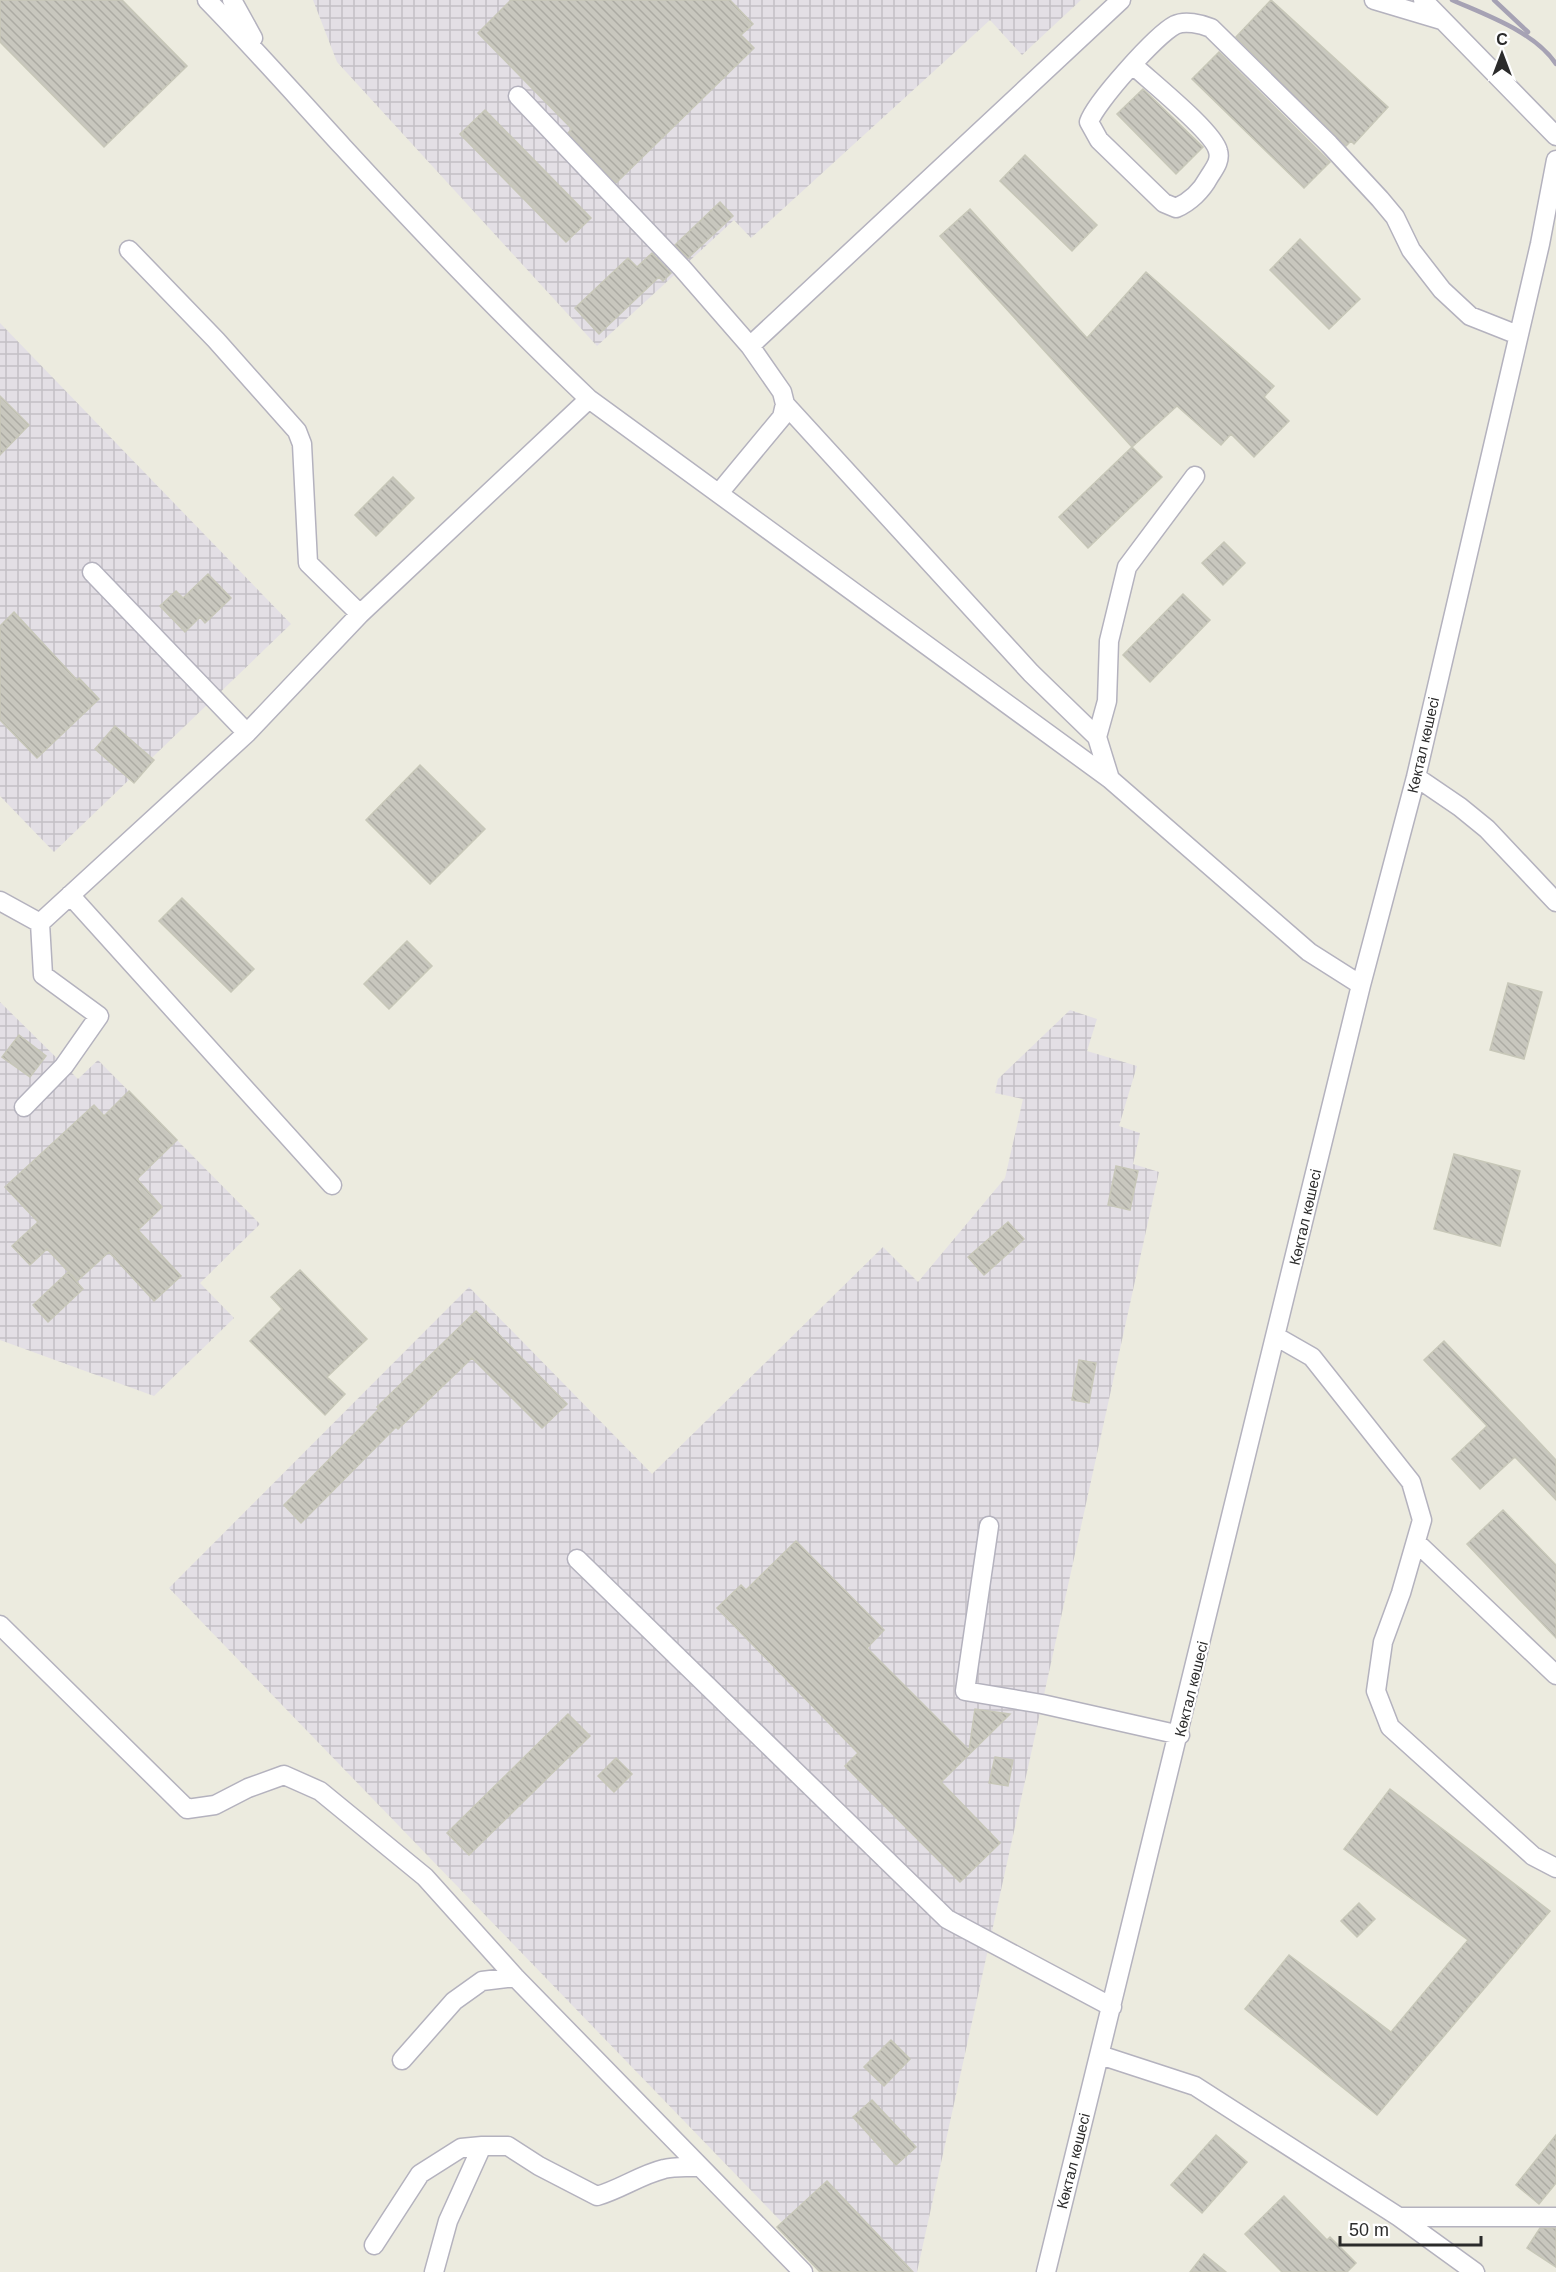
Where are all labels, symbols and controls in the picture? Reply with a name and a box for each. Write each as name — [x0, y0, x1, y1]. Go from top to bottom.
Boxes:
north arrow — [1472, 24, 1532, 84]
text: С — [1496, 31, 1508, 48]
street label: Көктал көшесі — [1404, 695, 1442, 795]
street label: Көктал көшесі — [1286, 1167, 1324, 1267]
street label: Көктал көшесі — [1171, 1639, 1211, 1739]
street label: Көктал көшесі — [1053, 2111, 1093, 2211]
scale bar — [1340, 2209, 1481, 2247]
text: 50 m — [1349, 2220, 1389, 2240]

